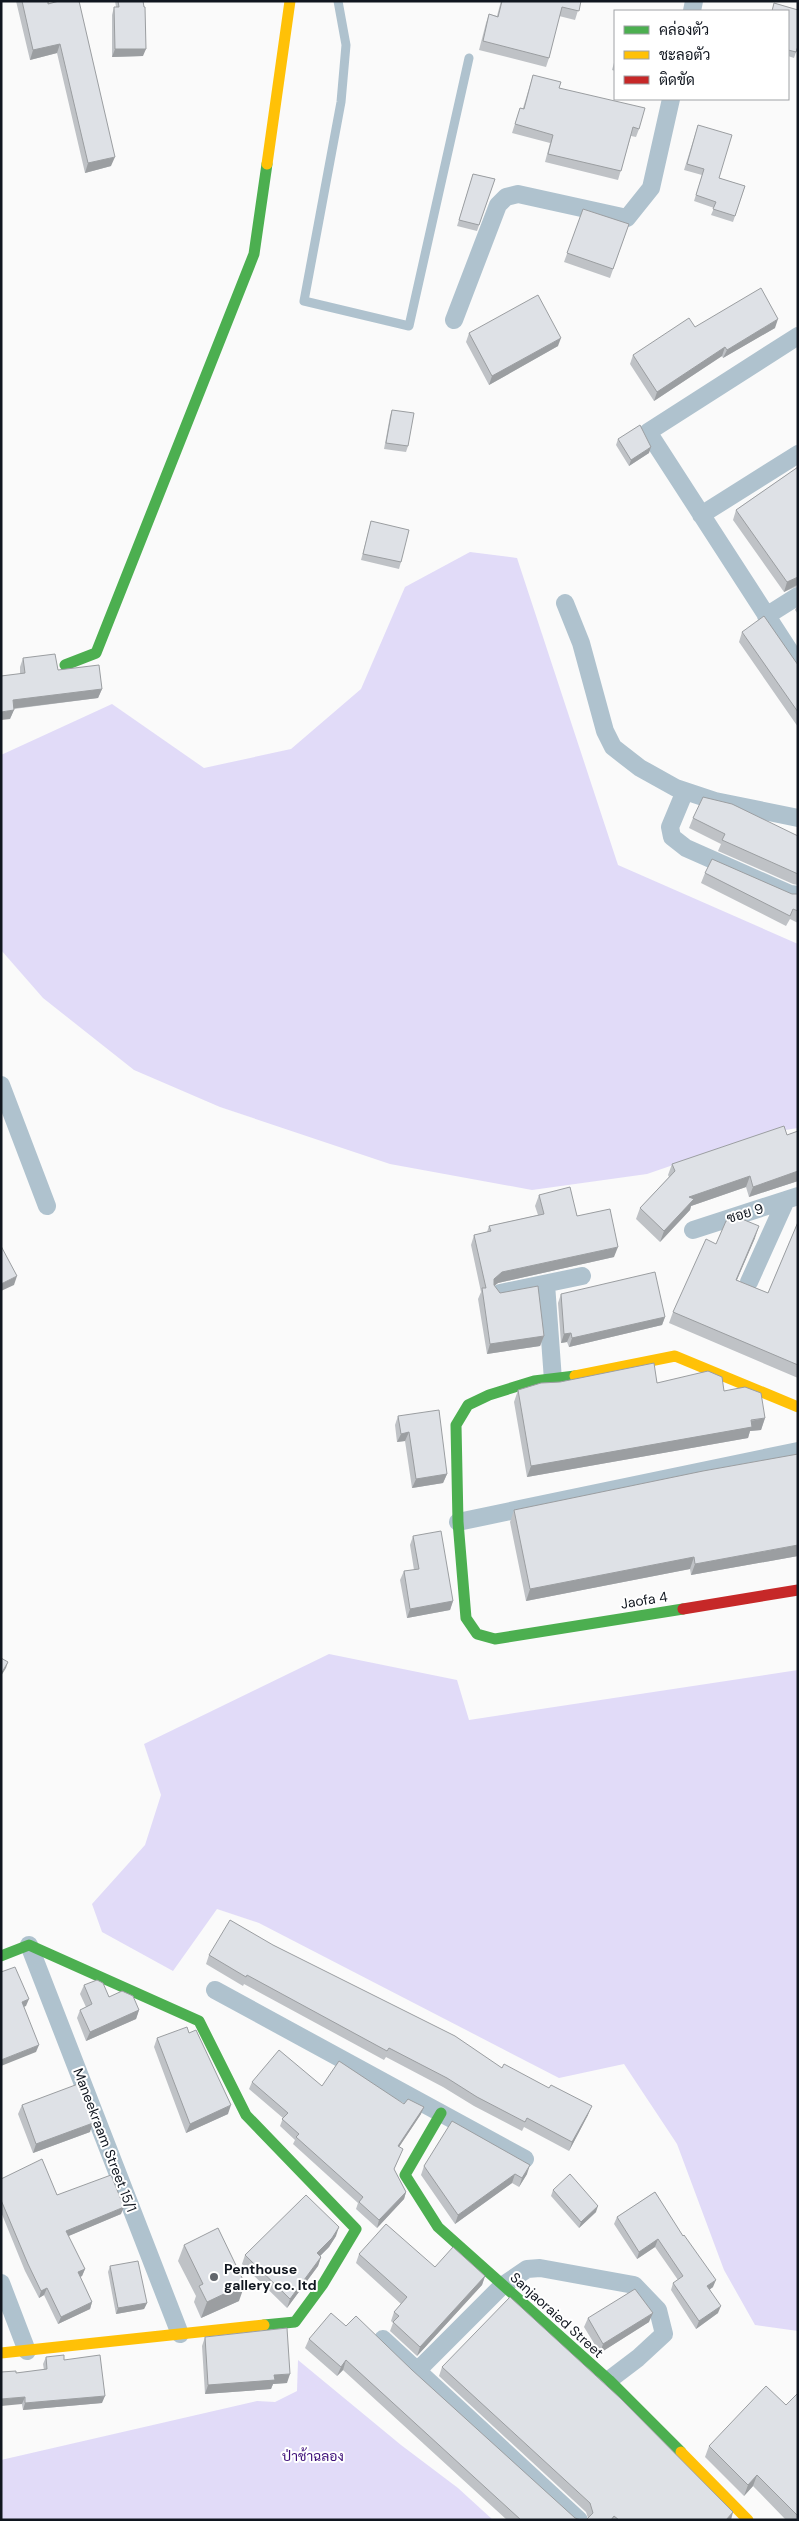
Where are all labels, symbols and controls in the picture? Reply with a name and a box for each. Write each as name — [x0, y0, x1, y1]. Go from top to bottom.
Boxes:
legend — [614, 10, 789, 100]
text: คล่องตัว — [659, 20, 709, 40]
text: ชะลอตัว — [659, 45, 710, 65]
text: ติดขัด — [659, 70, 695, 90]
street label: ซอย 9 — [724, 1199, 766, 1227]
street label: Jaofa 4 — [619, 1587, 669, 1613]
street label: Maneekraam Street 15/1 — [69, 2065, 141, 2215]
place label: Penthouse gallery co. ltd — [224, 2260, 317, 2294]
street label: Sanjaoraied Street — [507, 2268, 607, 2362]
marker: Penthouse gallery co. ltd — [208, 2271, 220, 2283]
park label: ป่าช้าฉลอง — [282, 2447, 344, 2465]

